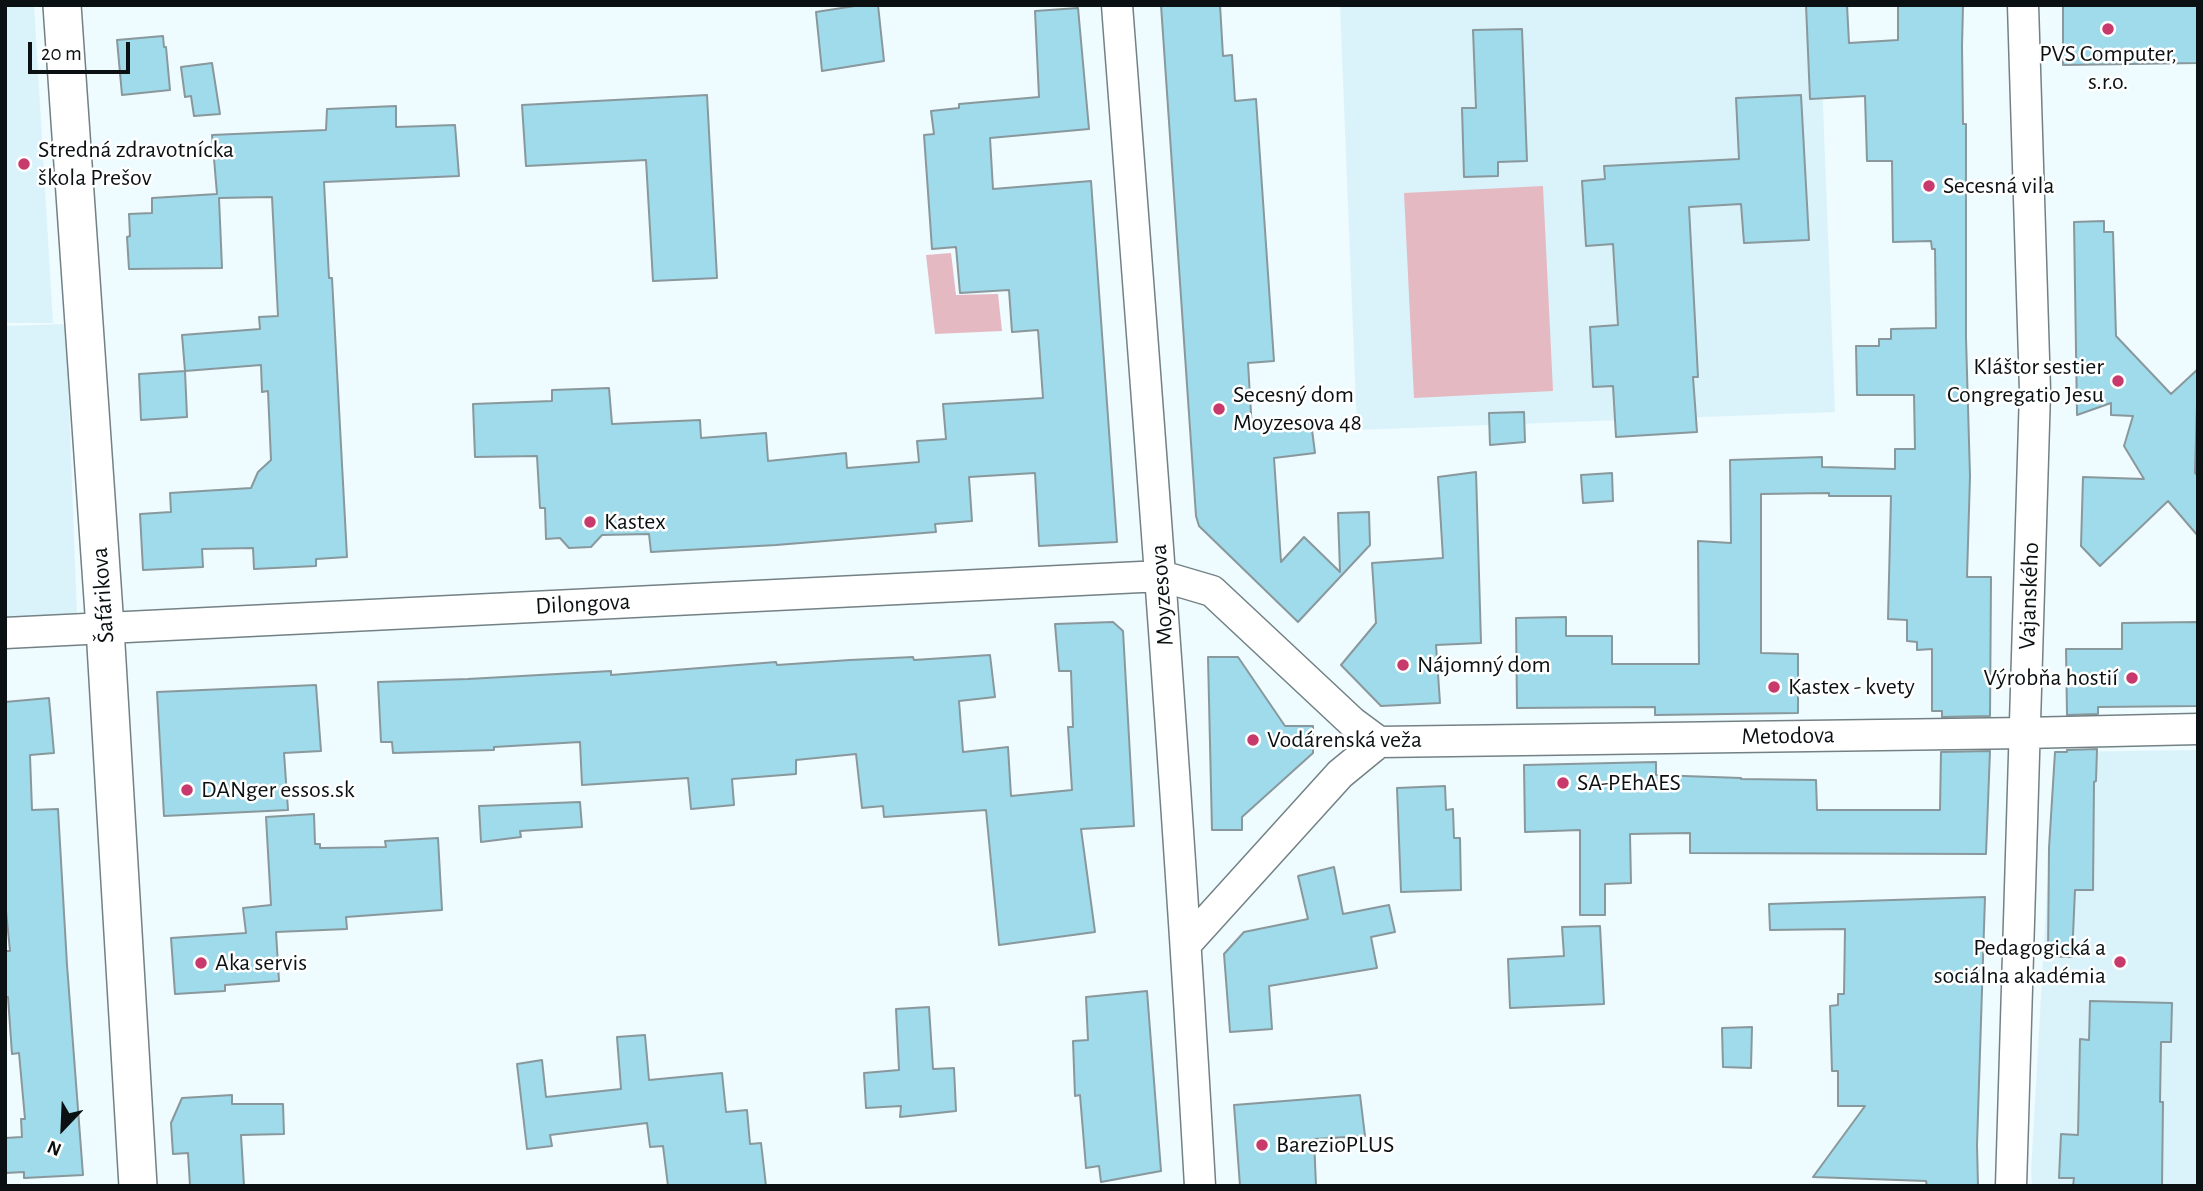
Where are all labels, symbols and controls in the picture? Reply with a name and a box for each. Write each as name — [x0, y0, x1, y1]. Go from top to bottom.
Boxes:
marker: PVS Computer, s.r.o. — [2100, 21, 2116, 37]
scale bar — [32, 28, 133, 72]
place label: PVS Computer, s.r.o. — [2039, 40, 2177, 96]
text: 20 m — [41, 43, 82, 64]
place label: Stredná zdravotnícka škola Prešov — [38, 136, 234, 192]
marker: Stredná zdravotnícka škola Prešov — [16, 156, 32, 172]
place label: Secesná vila — [1943, 172, 2055, 200]
marker: Secesná vila — [1921, 178, 1937, 194]
place label: Kláštor sestier Congregatio Jesu — [1947, 353, 2104, 409]
marker: Kláštor sestier Congregatio Jesu — [2110, 373, 2126, 389]
place label: Secesný dom Moyzesova 48 — [1233, 381, 1362, 437]
marker: Secesný dom Moyzesova 48 — [1211, 401, 1227, 417]
place label: Kastex — [604, 508, 666, 536]
marker: Kastex — [582, 514, 598, 530]
street label: Vajanského — [2013, 542, 2045, 650]
street label: Moyzesova — [1144, 543, 1180, 647]
street label: Šafárikova — [85, 546, 121, 644]
street label: Dilongova — [535, 587, 631, 621]
place label: Nájomný dom — [1417, 651, 1551, 679]
marker: Nájomný dom — [1395, 657, 1411, 673]
place label: Výrobňa hostií — [1983, 664, 2118, 692]
marker: Výrobňa hostií — [2124, 670, 2140, 686]
place label: Kastex - kvety — [1788, 673, 1915, 701]
marker: Kastex - kvety — [1766, 679, 1782, 695]
street label: Metodova — [1741, 721, 1835, 751]
place label: Vodárenská veža — [1267, 726, 1422, 754]
marker: Vodárenská veža — [1245, 732, 1261, 748]
place label: SA-PEhAES — [1577, 769, 1681, 797]
marker: SA-PEhAES — [1555, 775, 1571, 791]
place label: DANger essos.sk — [201, 776, 355, 804]
marker: DANger essos.sk — [179, 782, 195, 798]
place label: Pedagogická a sociálna akadémia — [1934, 934, 2106, 990]
place label: Aka servis — [215, 949, 307, 977]
marker: Pedagogická a sociálna akadémia — [2112, 954, 2128, 970]
marker: Aka servis — [193, 955, 209, 971]
north arrow — [28, 1093, 98, 1163]
place label: BarezioPLUS — [1276, 1131, 1394, 1159]
text: N — [45, 1136, 64, 1159]
marker: BarezioPLUS — [1254, 1137, 1270, 1153]

